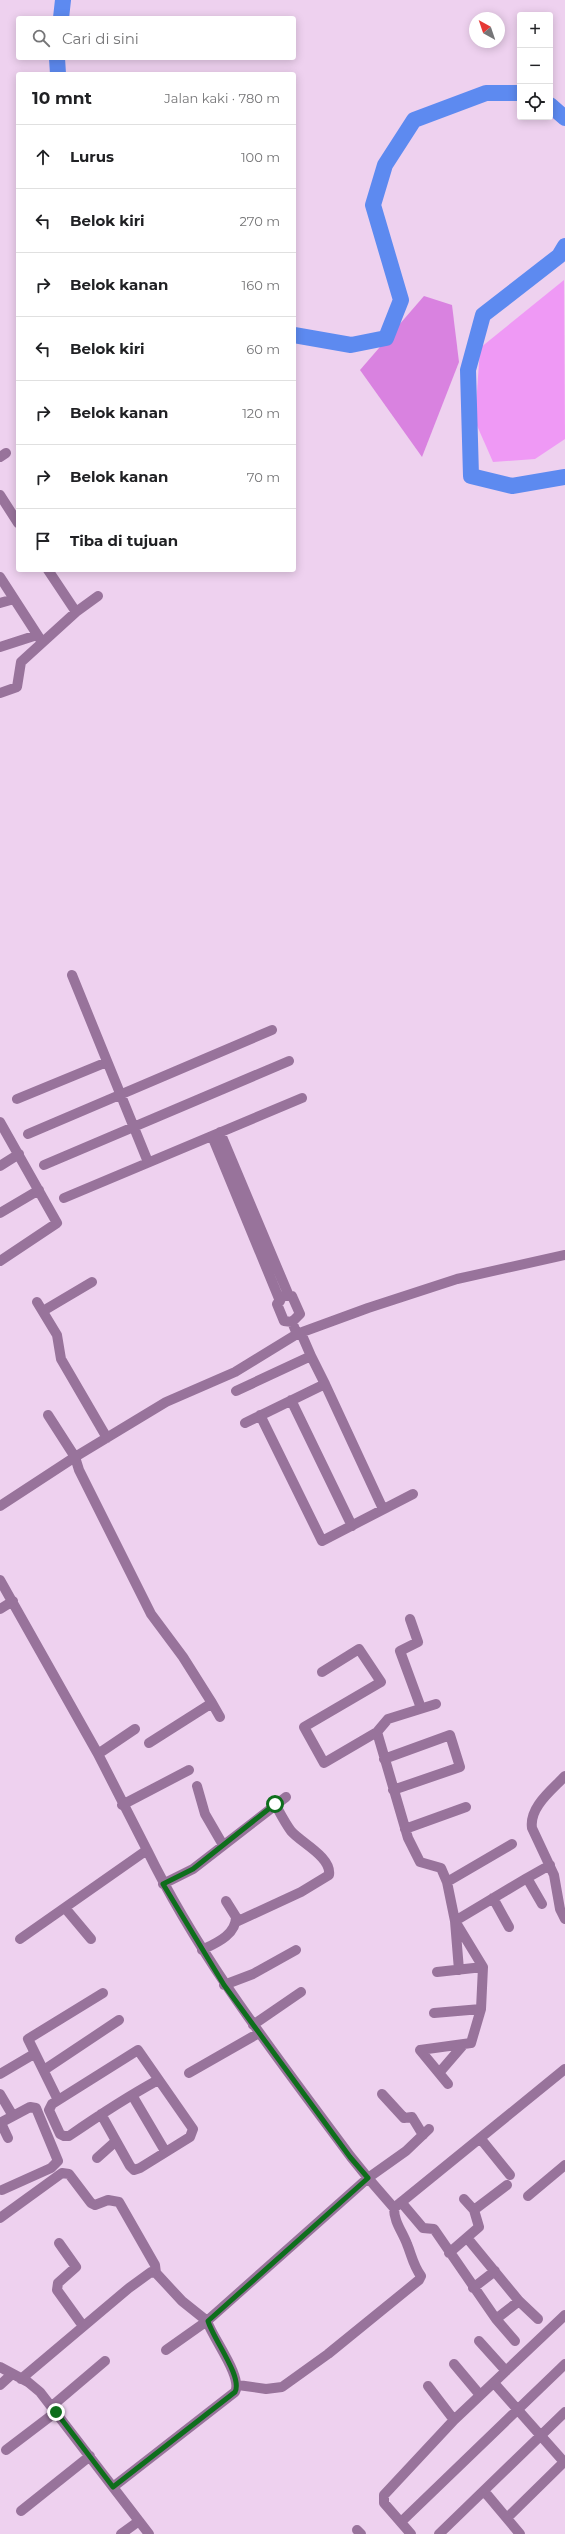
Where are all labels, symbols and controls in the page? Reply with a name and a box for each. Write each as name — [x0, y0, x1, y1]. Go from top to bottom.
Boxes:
north arrow — [469, 12, 505, 48]
map controls — [517, 12, 553, 120]
button: + — [517, 12, 553, 48]
search box — [16, 16, 296, 60]
icon: search — [30, 27, 52, 49]
text: Cari di sini — [62, 29, 139, 48]
button: − — [517, 48, 553, 84]
button: locate — [517, 84, 553, 120]
text: 10 mnt — [32, 88, 92, 108]
text: Jalan kaki · 780 m — [164, 90, 280, 106]
icon: ahead — [32, 146, 54, 168]
text: Lurus — [70, 147, 114, 166]
text: 100 m — [241, 149, 280, 165]
icon: left — [32, 210, 54, 232]
text: Belok kiri — [70, 211, 145, 230]
text: 270 m — [239, 213, 280, 229]
icon: right — [32, 274, 54, 296]
text: Belok kanan — [70, 275, 168, 294]
text: 160 m — [242, 277, 280, 293]
icon: left — [32, 338, 54, 360]
text: Belok kiri — [70, 339, 145, 358]
text: 60 m — [246, 341, 280, 357]
icon: right — [32, 402, 54, 424]
text: Belok kanan — [70, 403, 168, 422]
text: 120 m — [242, 405, 280, 421]
icon: right — [32, 466, 54, 488]
text: Belok kanan — [70, 467, 168, 486]
text: 70 m — [247, 469, 280, 485]
icon: arrive — [32, 530, 54, 552]
text: Tiba di tujuan — [70, 531, 178, 550]
route start — [266, 1795, 284, 1813]
route end — [47, 2403, 65, 2421]

